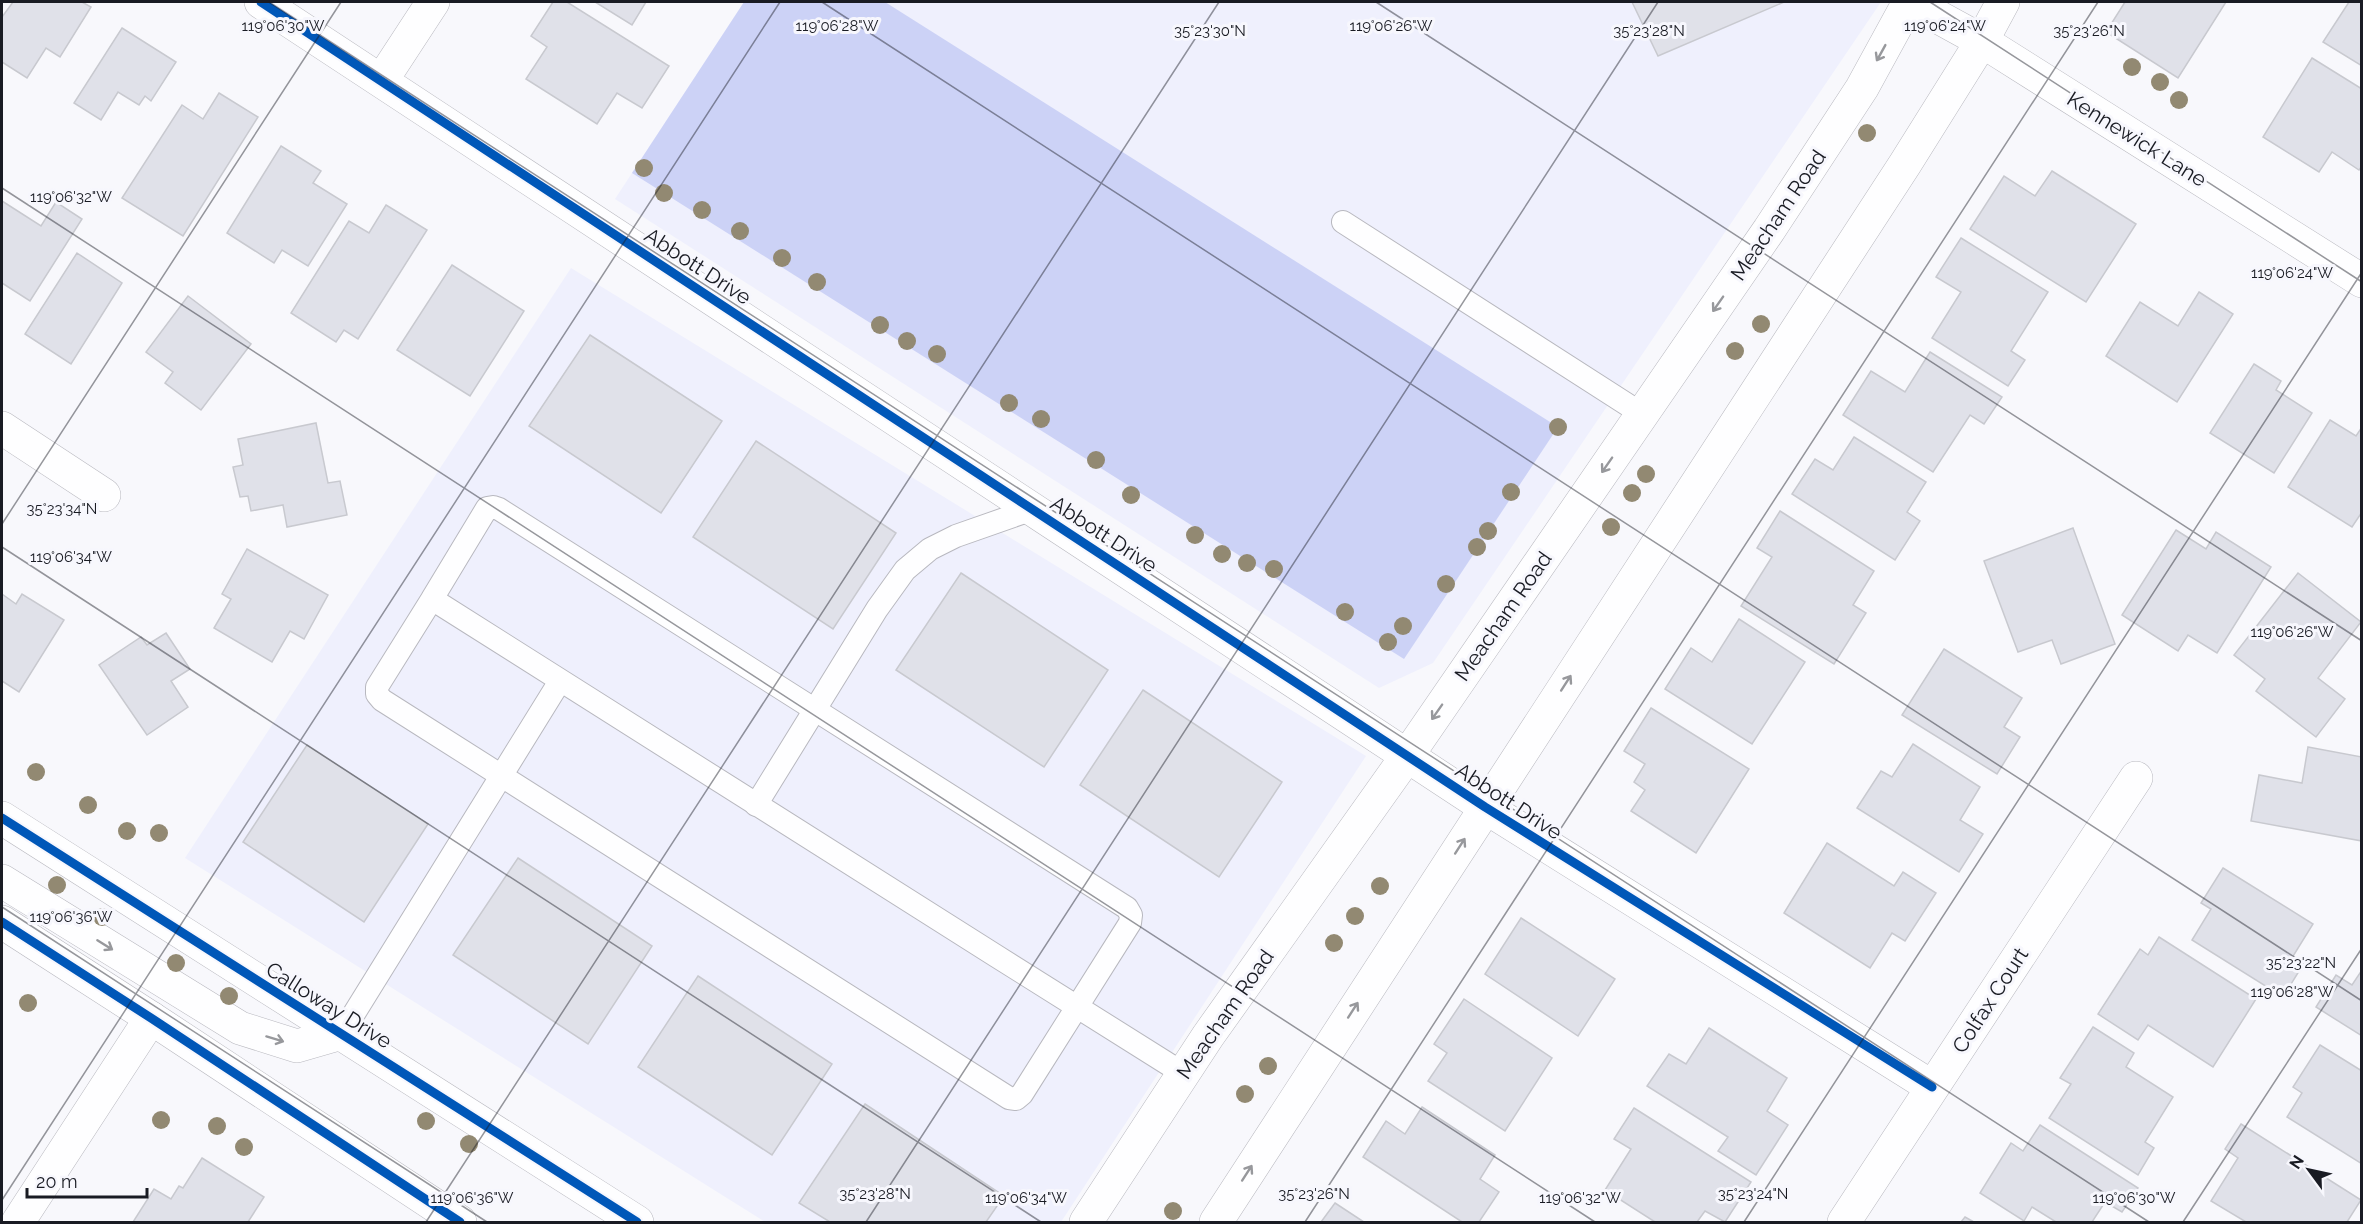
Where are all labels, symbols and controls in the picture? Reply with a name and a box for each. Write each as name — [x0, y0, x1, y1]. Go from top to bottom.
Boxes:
text: 119°06'30"W — [241, 17, 325, 35]
text: 119°06'28"W — [796, 17, 879, 35]
text: 119°06'26"W — [1350, 17, 1433, 35]
text: 119°06'24"W — [1904, 17, 1986, 35]
text: 35°23'30"N — [1174, 22, 1246, 40]
text: 35°23'28"N — [1613, 22, 1685, 40]
text: 35°23'26"N — [2053, 22, 2125, 40]
one-way arrow — [1875, 44, 1887, 61]
street label: Kennewick Lane — [2063, 86, 2211, 192]
street label: Meacham Road — [1725, 145, 1831, 285]
text: 119°06'32"W — [30, 188, 112, 206]
street label: Abbott Drive — [640, 222, 756, 310]
text: 119°06'24"W — [2251, 264, 2333, 282]
one-way arrow — [1712, 296, 1724, 312]
one-way arrow — [1601, 456, 1613, 472]
street label: Abbott Drive — [1046, 490, 1162, 578]
text: 35°23'34"N — [27, 500, 97, 518]
street label: Meacham Road — [1449, 546, 1557, 686]
text: 119°06'34"W — [30, 548, 112, 566]
text: 119°06'26"W — [2251, 623, 2334, 641]
one-way arrow — [1560, 675, 1572, 692]
one-way arrow — [1431, 703, 1443, 720]
street label: Abbott Drive — [1451, 757, 1567, 845]
one-way arrow — [1454, 838, 1466, 855]
text: 119°06'36"W — [29, 908, 113, 926]
one-way arrow — [96, 940, 113, 952]
street label: Colfax Court — [1947, 943, 2033, 1057]
street label: Meacham Road — [1171, 944, 1279, 1084]
text: 35°23'22"N — [2266, 954, 2336, 972]
street label: Calloway Drive — [261, 956, 397, 1054]
text: 119°06'28"W — [2251, 983, 2334, 1001]
one-way arrow — [1348, 1002, 1360, 1019]
one-way arrow — [265, 1034, 284, 1045]
north arrow — [2279, 1140, 2339, 1200]
text: N — [2286, 1152, 2308, 1172]
scale bar — [27, 1161, 147, 1199]
one-way arrow — [1241, 1165, 1254, 1182]
text: 20 m — [36, 1171, 78, 1192]
text: 35°23'28"N — [839, 1185, 911, 1203]
text: 35°23'26"N — [1278, 1185, 1350, 1203]
text: 35°23'24"N — [1718, 1185, 1788, 1203]
text: 119°06'36"W — [430, 1189, 514, 1207]
text: 119°06'34"W — [985, 1189, 1067, 1207]
text: 119°06'32"W — [1539, 1189, 1621, 1207]
text: 119°06'30"W — [2092, 1189, 2176, 1207]

